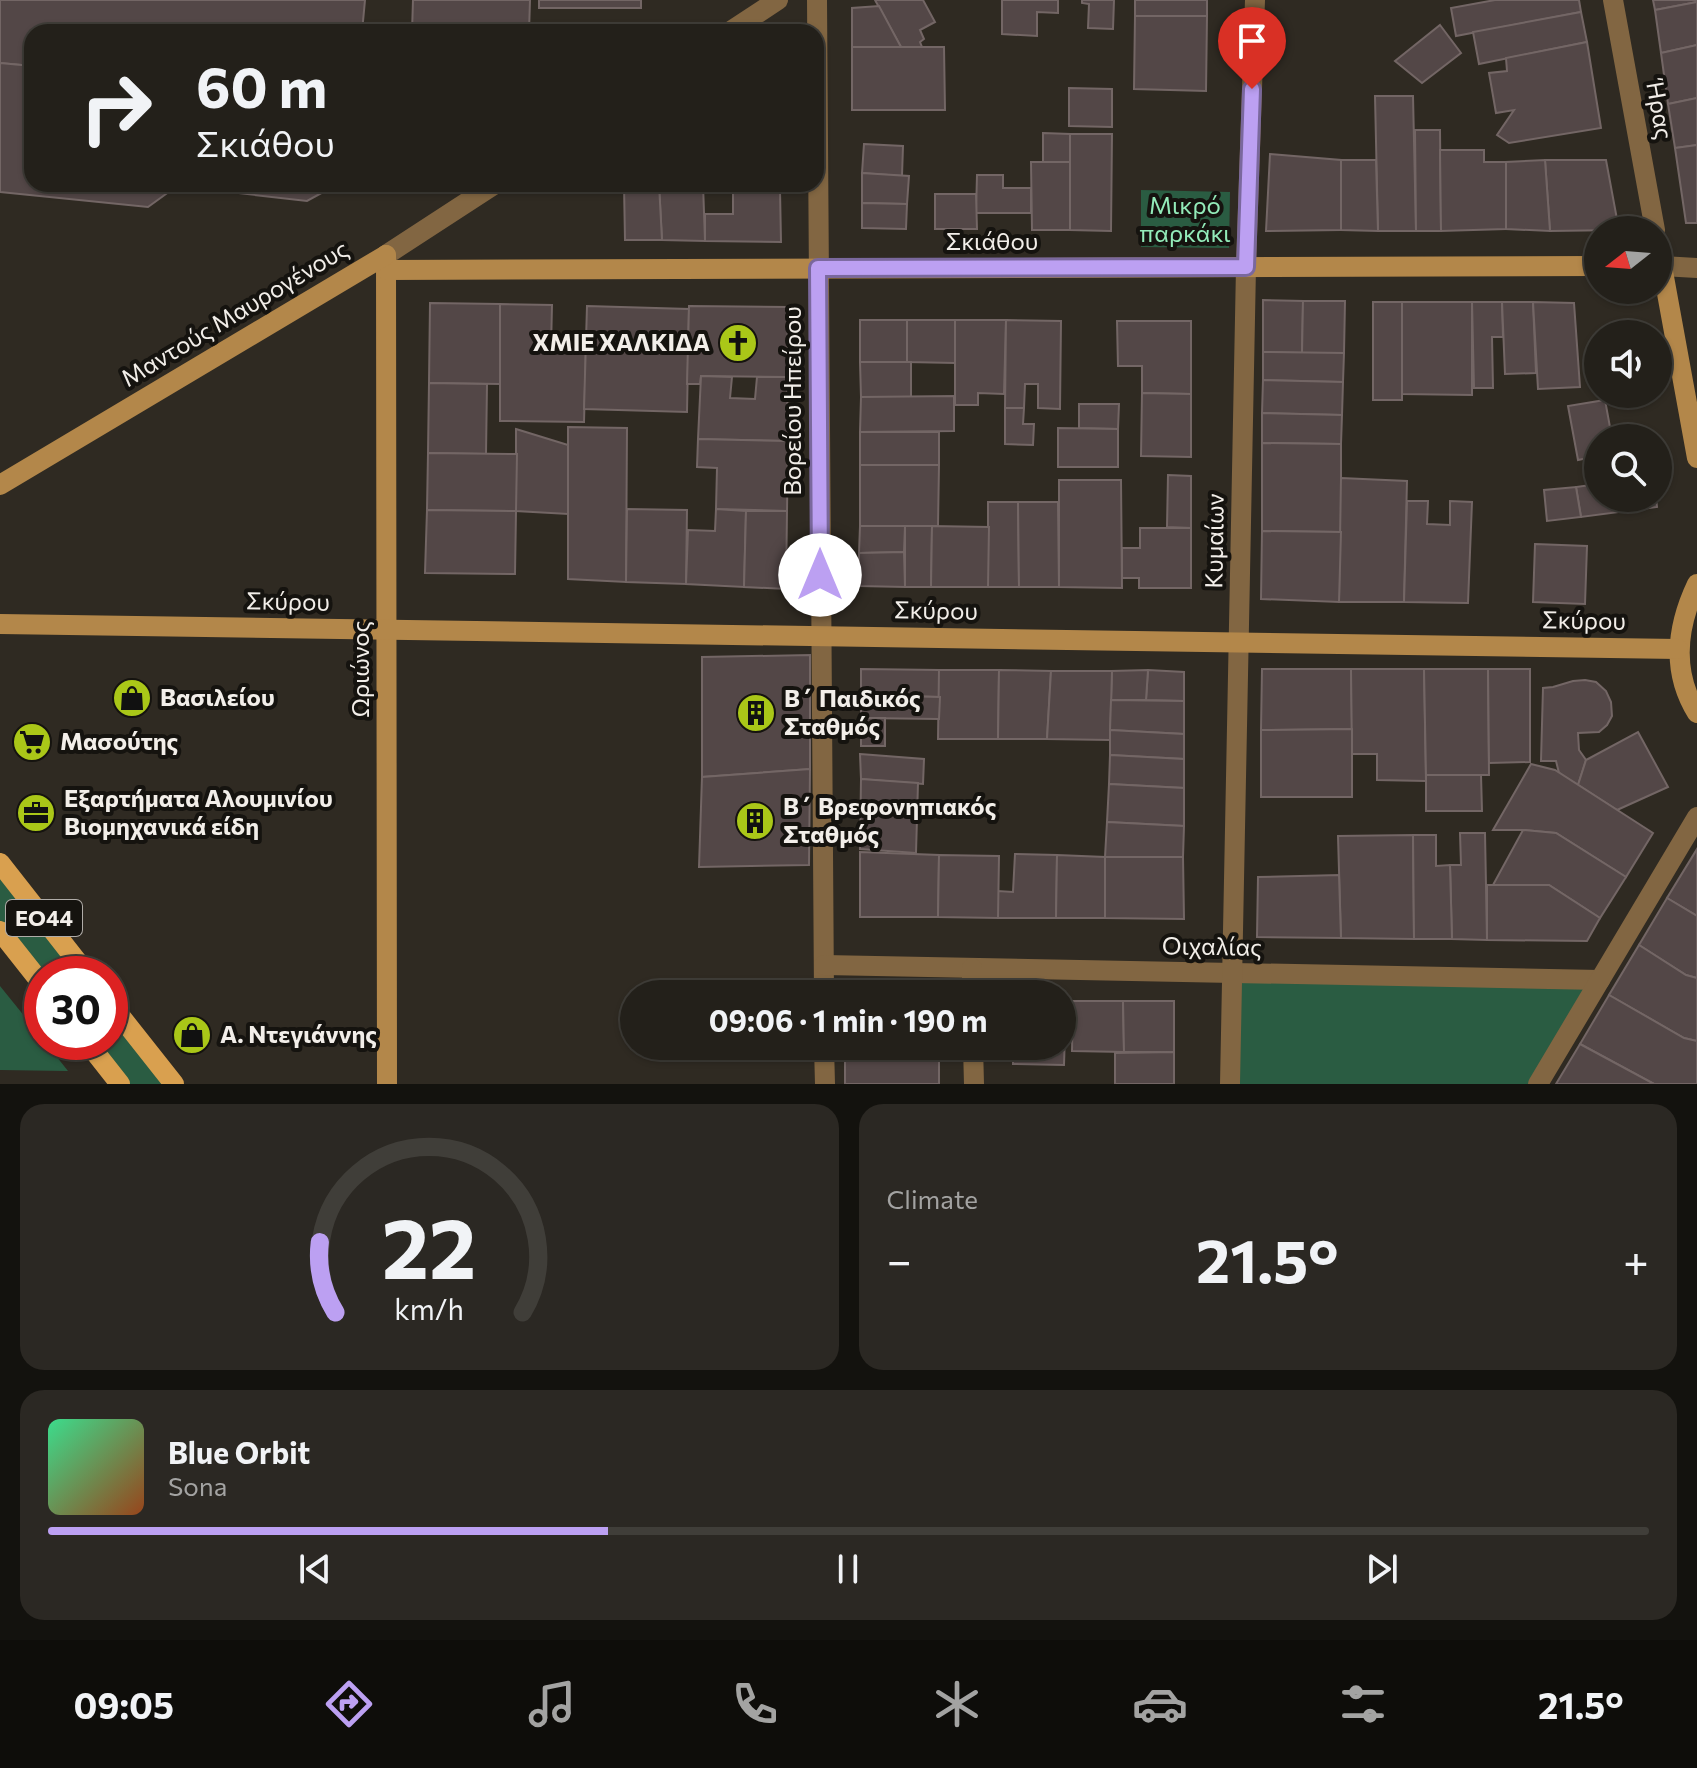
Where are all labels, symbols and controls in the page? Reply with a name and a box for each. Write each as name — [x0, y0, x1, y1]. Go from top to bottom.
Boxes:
pin — [1218, 7, 1286, 89]
icon: arrive — [1230, 19, 1274, 63]
text: 60 m — [196, 51, 327, 120]
icon: right — [64, 56, 168, 160]
street label: Ήρας — [1641, 76, 1680, 142]
text: Σκιάθου — [196, 120, 335, 164]
park label: Μικρό παρκάκι — [1139, 190, 1231, 247]
north arrow — [1584, 216, 1672, 304]
map controls — [1584, 216, 1672, 512]
street label: Σκιάθου — [946, 226, 1038, 255]
street label: Μαντούς Μαυρογένους — [115, 233, 353, 392]
street label: Βορείου Ηπείρου — [777, 306, 806, 496]
button: sound — [1584, 320, 1672, 408]
church icon: ΧΜΙΕ ΧΑΛΚΙΔΑ — [717, 322, 759, 364]
place label: ΧΜΙΕ ΧΑΛΚΙΔΑ — [532, 327, 710, 356]
button: search — [1584, 424, 1672, 512]
street label: Κυμαίων — [1198, 493, 1229, 589]
position arrow — [778, 533, 862, 617]
street label: Σκύρου — [246, 585, 330, 616]
street label: Σκύρου — [894, 594, 978, 625]
street label: Σκύρου — [1542, 604, 1626, 635]
street label: Ωριώνος — [345, 621, 374, 717]
shop icon: Βασιλείου — [111, 677, 153, 719]
place label: Βασιλείου — [160, 682, 275, 711]
place label: Β΄ Παιδικός Σταθμός — [784, 683, 921, 740]
building icon: Β΄ Παιδικός Σταθμός — [735, 692, 777, 734]
supermarket icon: Μασούτης — [11, 721, 53, 763]
place label: Μασούτης — [60, 726, 178, 755]
place label: Εξαρτήματα Αλουμινίου Βιομηχανικά είδη — [64, 783, 333, 840]
place label: Β΄ Βρεφονηπιακός Σταθμός — [783, 791, 996, 848]
office icon: Εξαρτήματα Αλουμινίου Βιομηχανικά είδη — [15, 792, 57, 834]
building icon: Β΄ Βρεφονηπιακός Σταθμός — [734, 800, 776, 842]
road number: ΕΟ44 — [6, 900, 82, 936]
street label: Οιχαλίας — [1162, 930, 1262, 961]
speed limit sign: 30 — [24, 956, 128, 1060]
text: 09:06 · 1 min · 190 m — [709, 1001, 987, 1038]
shop icon: Α. Ντεγιάννης — [171, 1014, 213, 1056]
place label: Α. Ντεγιάννης — [220, 1019, 377, 1048]
text: Climate — [887, 1183, 978, 1214]
text: 22 — [382, 1194, 477, 1296]
text: 21.5° — [1196, 1222, 1339, 1295]
text: − — [887, 1232, 912, 1286]
text: + — [1623, 1232, 1649, 1286]
text: km/h — [394, 1291, 464, 1326]
text: Blue Orbit — [168, 1433, 310, 1470]
text: Sona — [168, 1470, 227, 1501]
icon: previous — [293, 1547, 337, 1591]
icon: pause — [826, 1547, 870, 1591]
icon: next — [1360, 1547, 1404, 1591]
icon: directions — [321, 1676, 377, 1732]
icon: music — [524, 1676, 580, 1732]
icon: phone — [727, 1676, 783, 1732]
icon: climate — [929, 1676, 985, 1732]
icon: car — [1132, 1676, 1188, 1732]
icon: filters — [1335, 1676, 1391, 1732]
text: 09:05 — [73, 1682, 174, 1726]
text: 21.5° — [1538, 1682, 1624, 1726]

